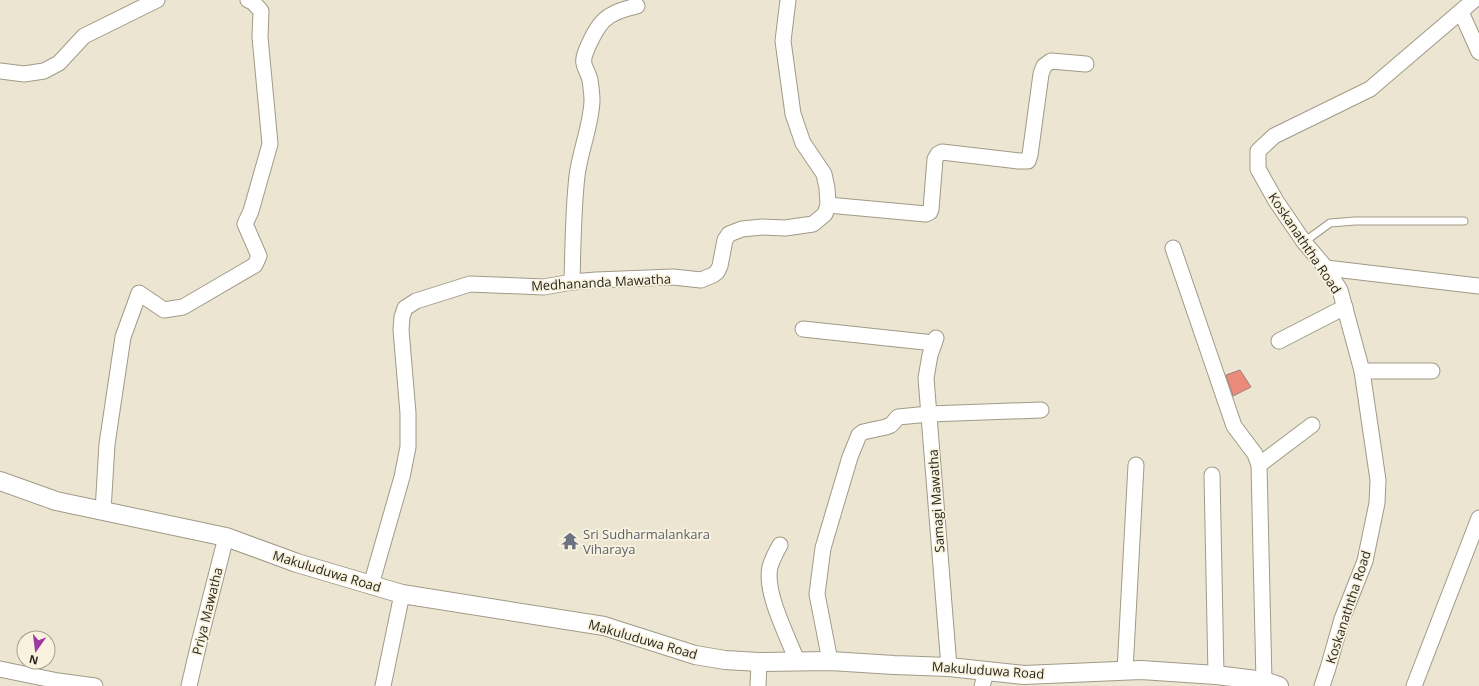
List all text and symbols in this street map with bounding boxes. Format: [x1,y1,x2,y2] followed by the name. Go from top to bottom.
[1265,189,1345,297] street label: Koskanaththa Road
[531,269,671,295] street label: Medhananda Mawatha
[923,449,949,553] street label: Samagi Mawatha
[583,525,710,558] place label: Sri Sudharmalankara Viharaya
[560,531,580,551] temple icon: Sri Sudharmalankara Viharaya
[271,546,383,596] street label: Makuluduwa Road
[1321,548,1375,666] street label: Koskanaththa Road
[187,565,227,657] street label: Priya Mawatha
[586,615,700,663] street label: Makuluduwa Road
[16,630,56,670] north arrow
[27,652,40,669] text: N
[931,657,1045,683] street label: Makuluduwa Road

